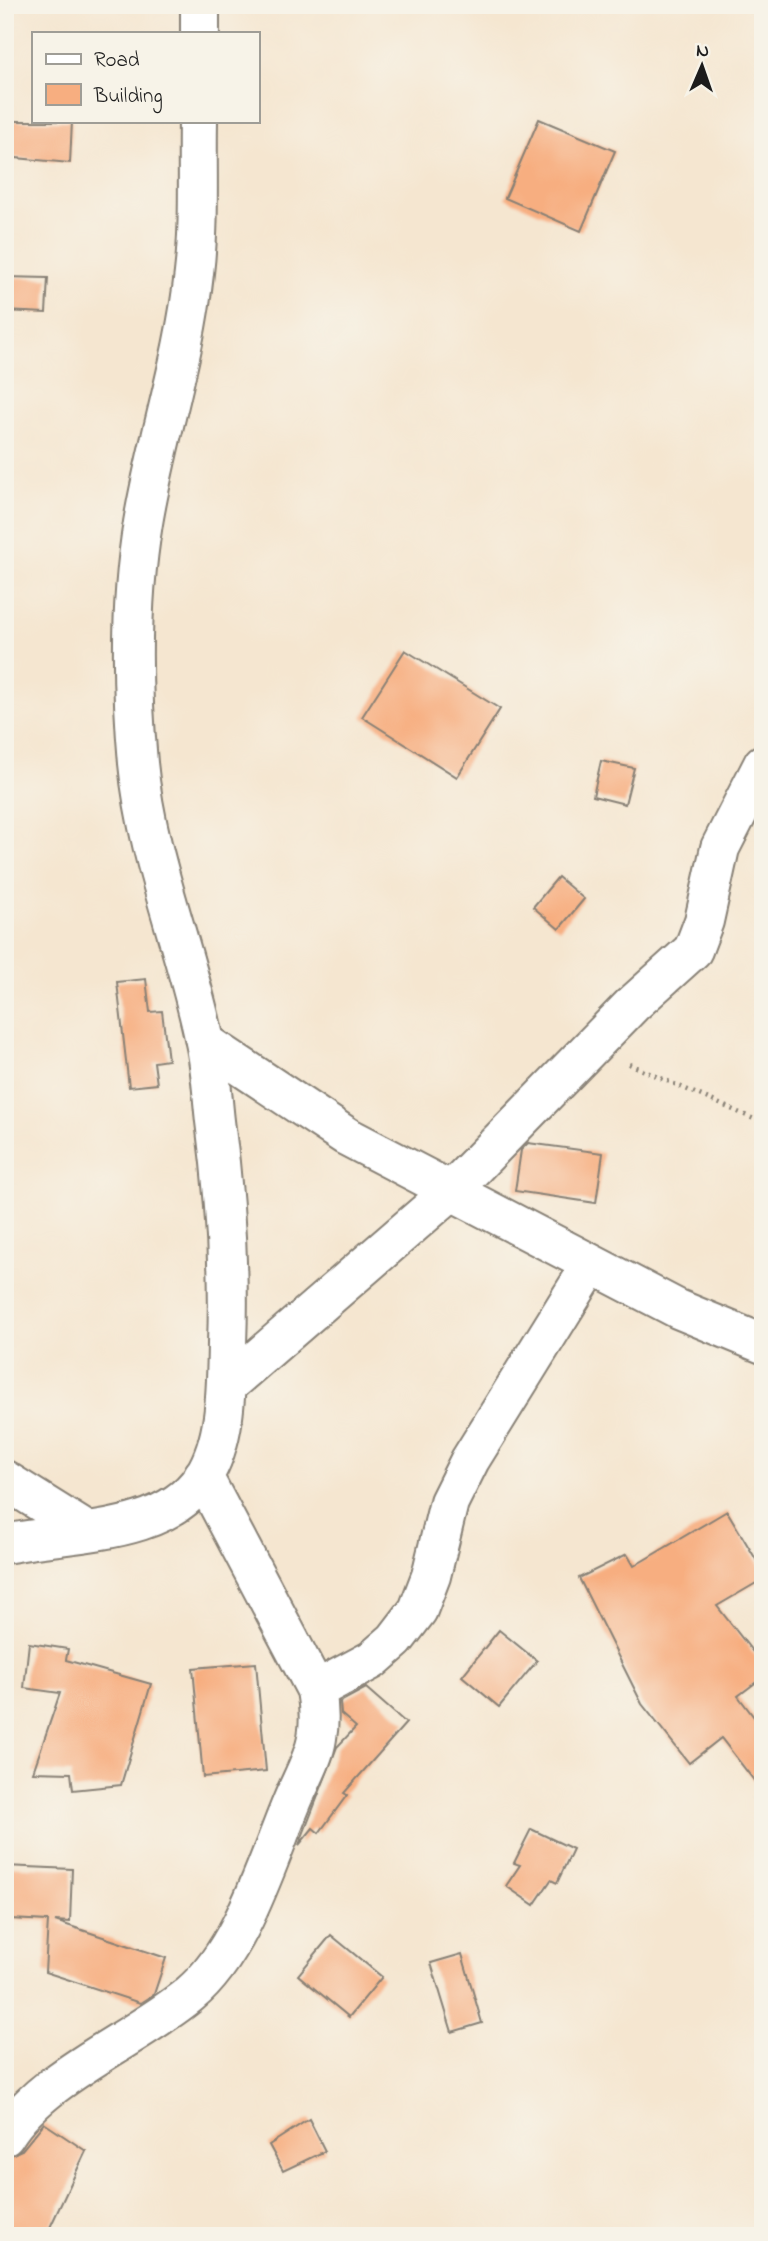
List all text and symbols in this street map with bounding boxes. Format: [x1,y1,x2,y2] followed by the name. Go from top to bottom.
[32,32,259,122] legend
[666,32,736,102] north arrow
[696,38,710,65] text: N
[94,46,140,76] text: Road
[93,82,163,114] text: Building

